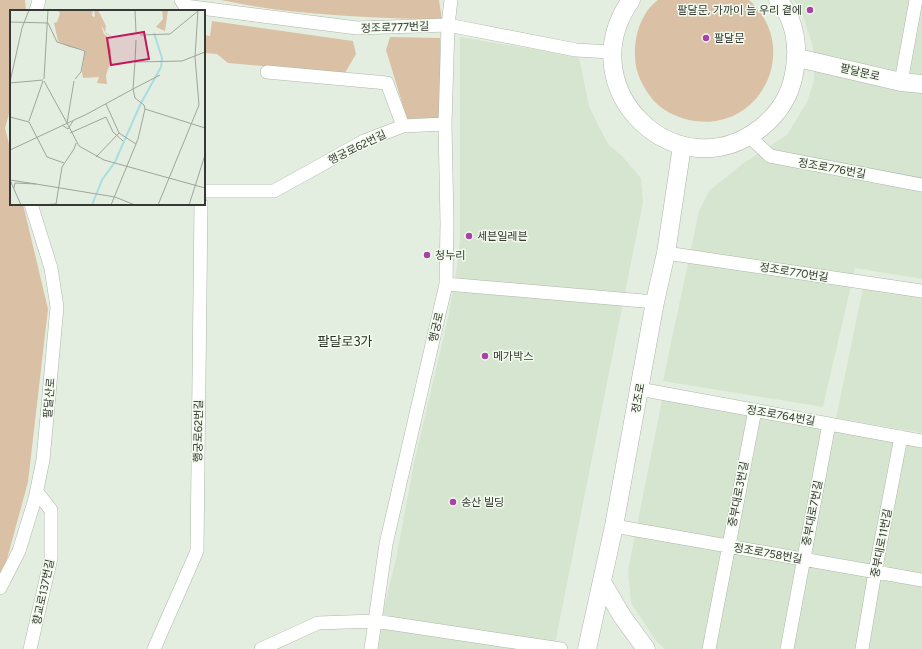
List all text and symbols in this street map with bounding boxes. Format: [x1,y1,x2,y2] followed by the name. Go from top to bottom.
[677,4,802,17] place label: 팔달문, 가까이 늘 우리 곁에
[805,5,815,15] marker: 팔달문, 가까이 늘 우리 곁에
[10,10,205,205] inset map
[361,20,429,35] street label: 정조로777번길
[714,32,744,45] place label: 팔달문
[701,33,711,43] marker: 팔달문
[839,62,881,83] street label: 팔달문로
[326,128,388,167] street label: 행궁로62번길
[797,156,867,181] street label: 정조로776번길
[477,230,528,243] place label: 세븐일레븐
[464,231,474,241] marker: 세븐일레븐
[435,249,465,262] place label: 청누리
[422,250,432,260] marker: 청누리
[759,261,829,284] street label: 정조로770번길
[427,311,446,343] street label: 행궁로
[318,334,372,349] district label: 팔달로3가
[493,350,533,363] place label: 메가박스
[480,351,490,361] marker: 메가박스
[41,377,58,419] street label: 팔달산로
[629,382,648,414] street label: 정조로
[191,399,206,463] street label: 행궁로62번길
[746,403,816,428] street label: 정조로764번길
[726,460,751,528] street label: 중부대로3번길
[800,479,825,547] street label: 중부대로7번길
[461,496,504,509] place label: 송산 빌딩
[448,497,458,507] marker: 송산 빌딩
[868,508,895,579] street label: 중부대로11번길
[733,541,803,566] street label: 정조로758번길
[30,558,57,626] street label: 향교로137번길

